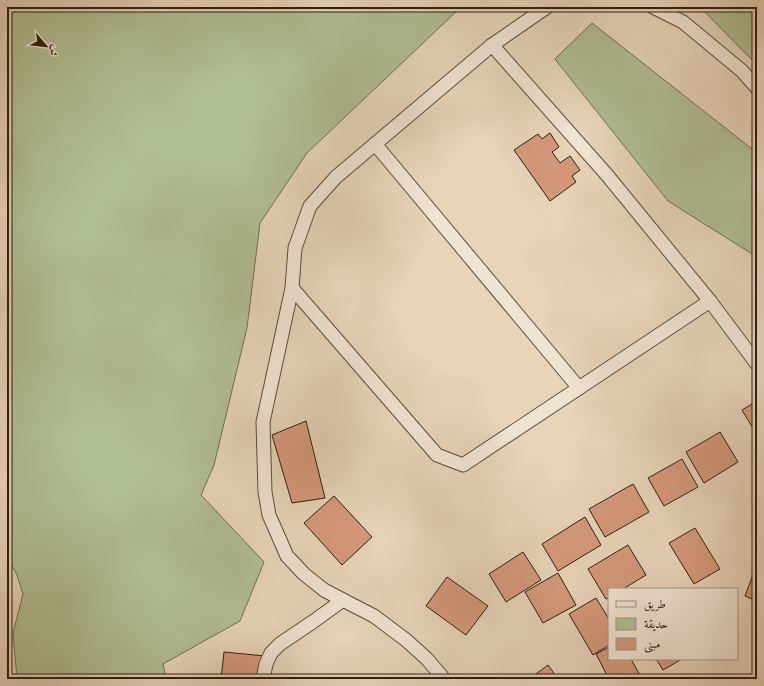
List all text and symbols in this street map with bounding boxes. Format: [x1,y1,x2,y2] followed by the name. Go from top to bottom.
[26,26,66,66] north arrow
[45,42,63,58] text: ش
[608,588,738,660] legend
[644,597,666,612] text: طريق
[644,617,668,632] text: حديقة
[644,637,660,653] text: مبنى

